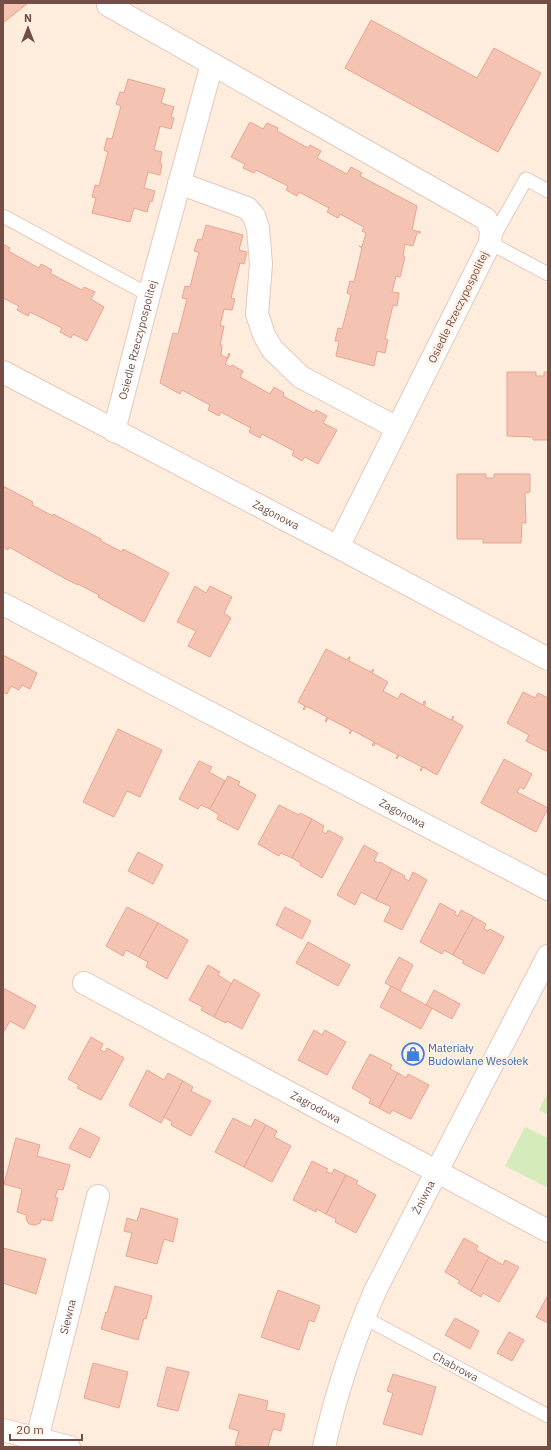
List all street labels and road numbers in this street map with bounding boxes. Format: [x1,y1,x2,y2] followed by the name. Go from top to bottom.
[425,249,491,365] street label: Osiedle Rzeczypospolitej
[115,279,160,401] street label: Osiedle Rzeczypospolitej
[250,497,302,533] street label: Zagonowa
[377,795,428,831] street label: Zagonowa
[288,1088,344,1126] street label: Zagrodowa
[409,1178,438,1216] street label: Żniwna
[57,1298,79,1336] street label: Siewna
[430,1349,481,1384] street label: Chabrowa

